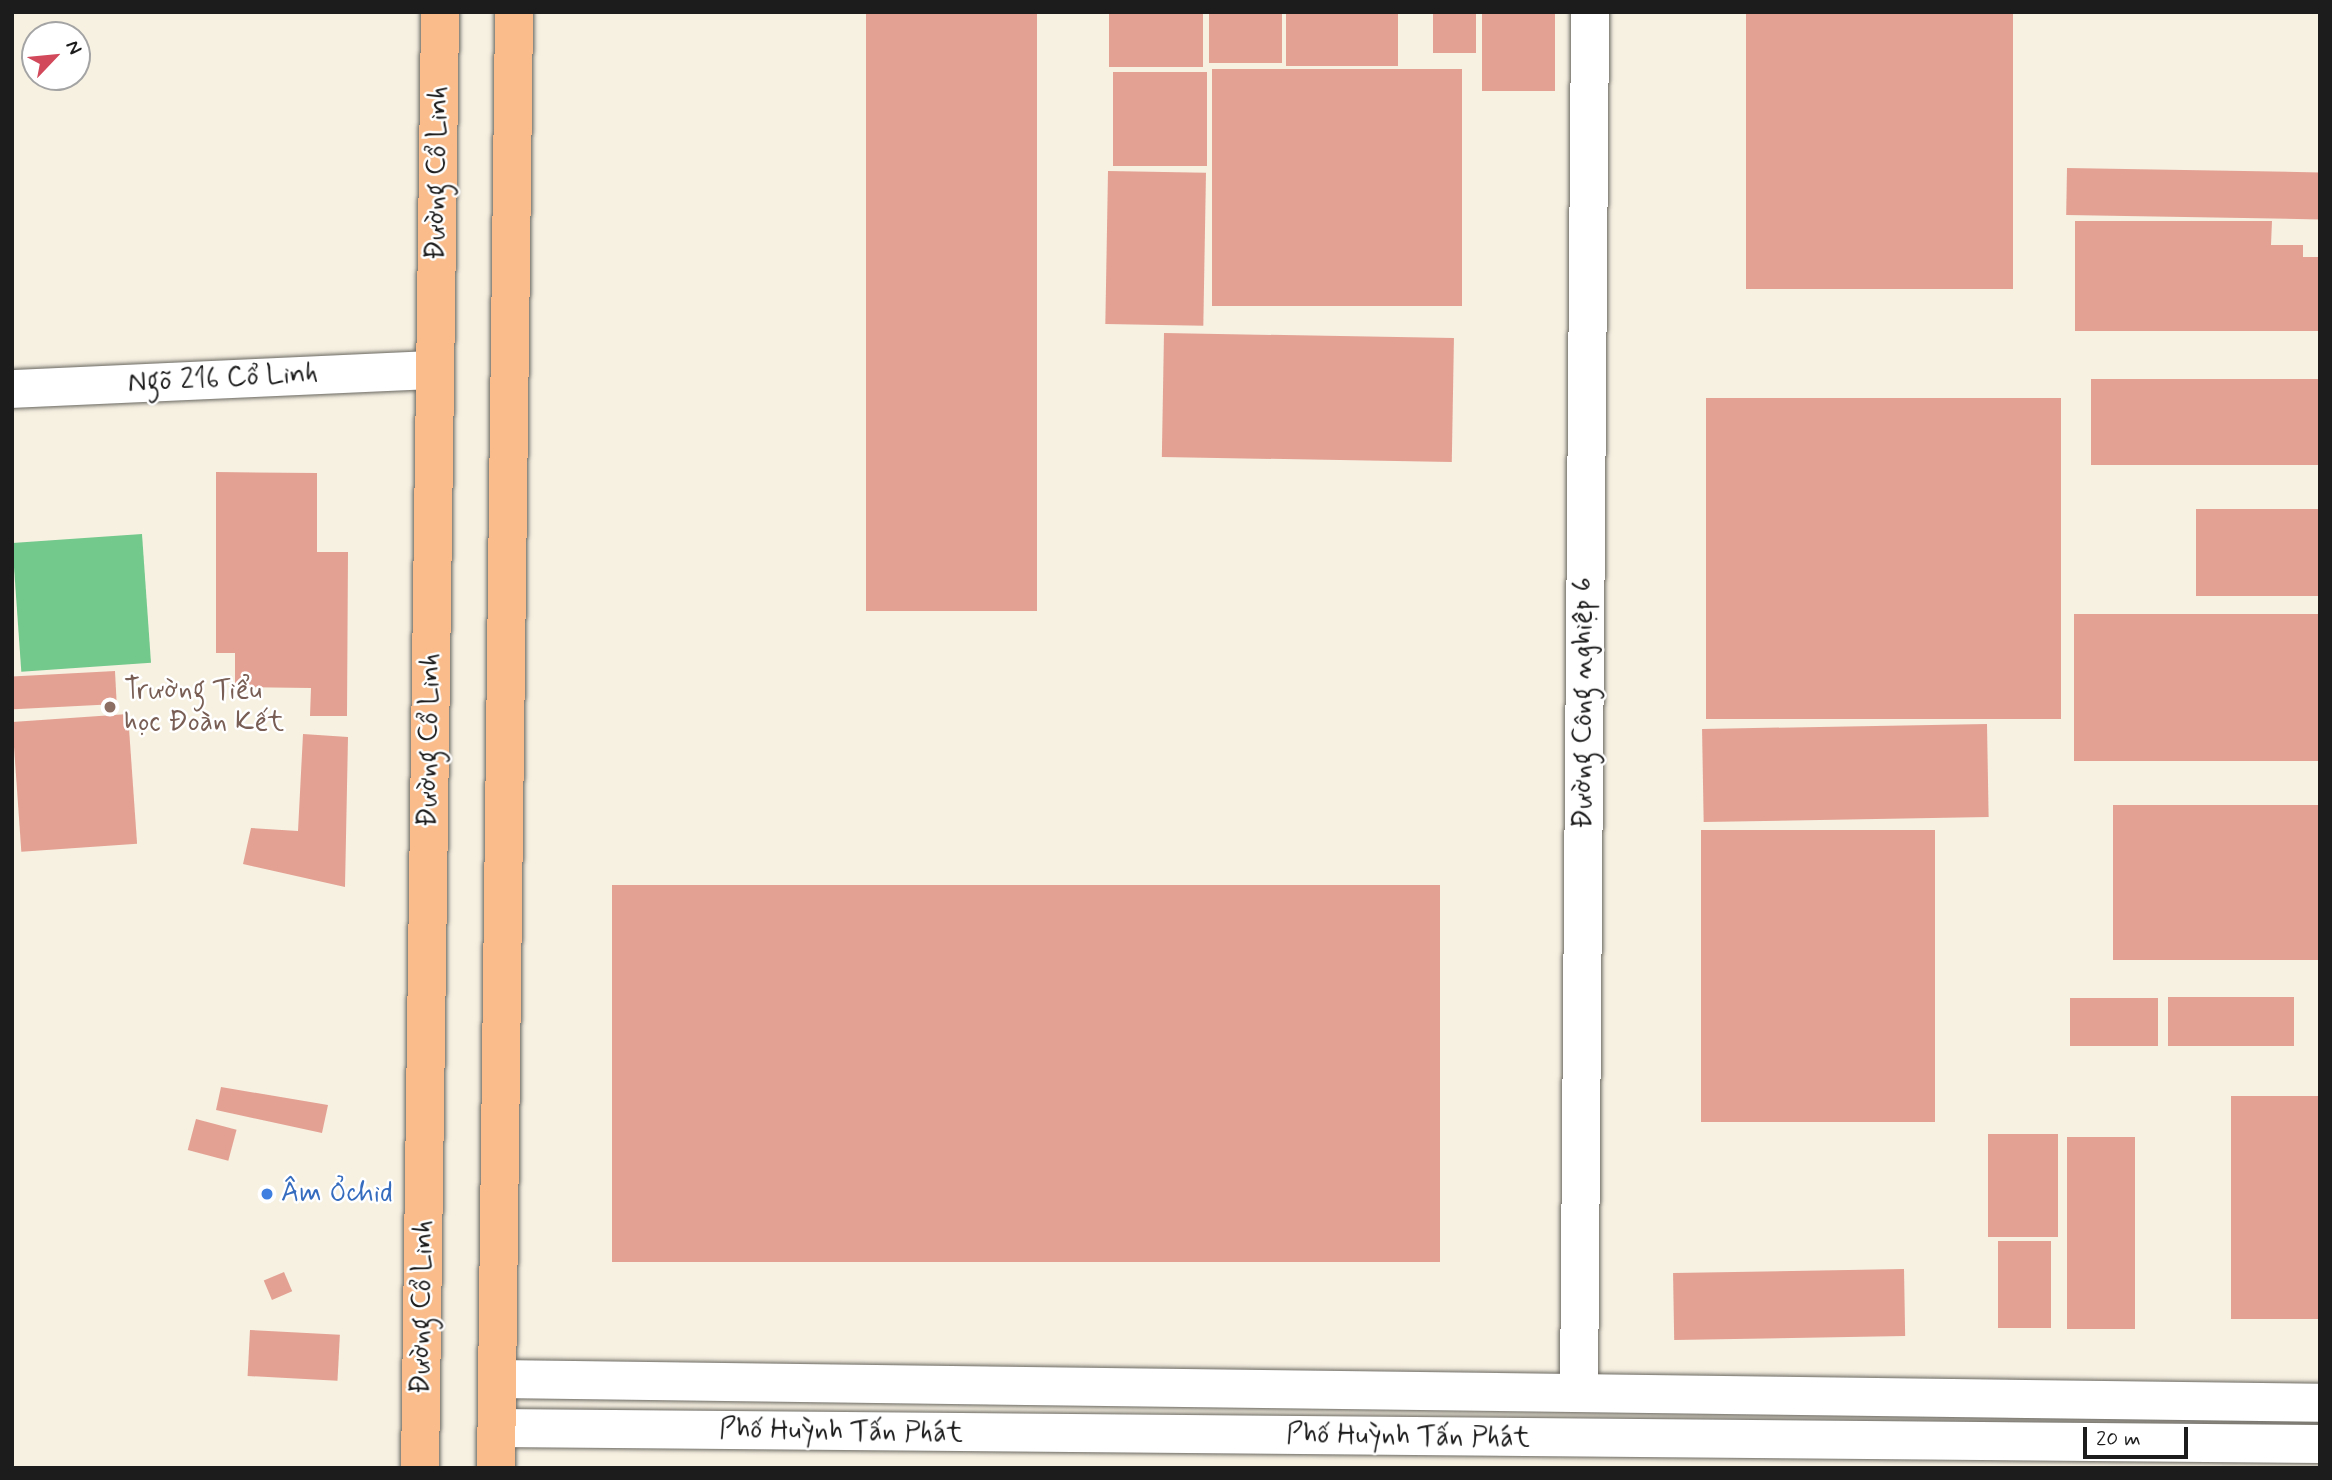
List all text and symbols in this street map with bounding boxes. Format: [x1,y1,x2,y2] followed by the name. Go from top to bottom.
[21,21,91,91] north arrow
[60,36,88,59] text: N
[420,85,456,261] street label: Đường Cổ Linh
[127,357,319,401] street label: Ngõ 216 Cổ Linh
[1567,581,1601,825] street label: Đường Công nghiệp 6
[412,652,448,828] street label: Đường Cổ Linh
[124,674,284,740] place label: Trường Tiểu học Đoàn Kết
[102,699,118,715] marker: Trường Tiểu học Đoàn Kết
[281,1177,393,1211] place label: Âm Ỏchid
[259,1186,275,1202] marker: Âm Ỏchid
[405,1219,441,1395] street label: Đường Cổ Linh
[719,1413,963,1451] street label: Phố Huỳnh Tấn Phát
[2087,1414,2192,1458] scale bar
[1286,1418,1530,1456] street label: Phố Huỳnh Tấn Phát
[2096,1425,2141,1453] text: 20 m

